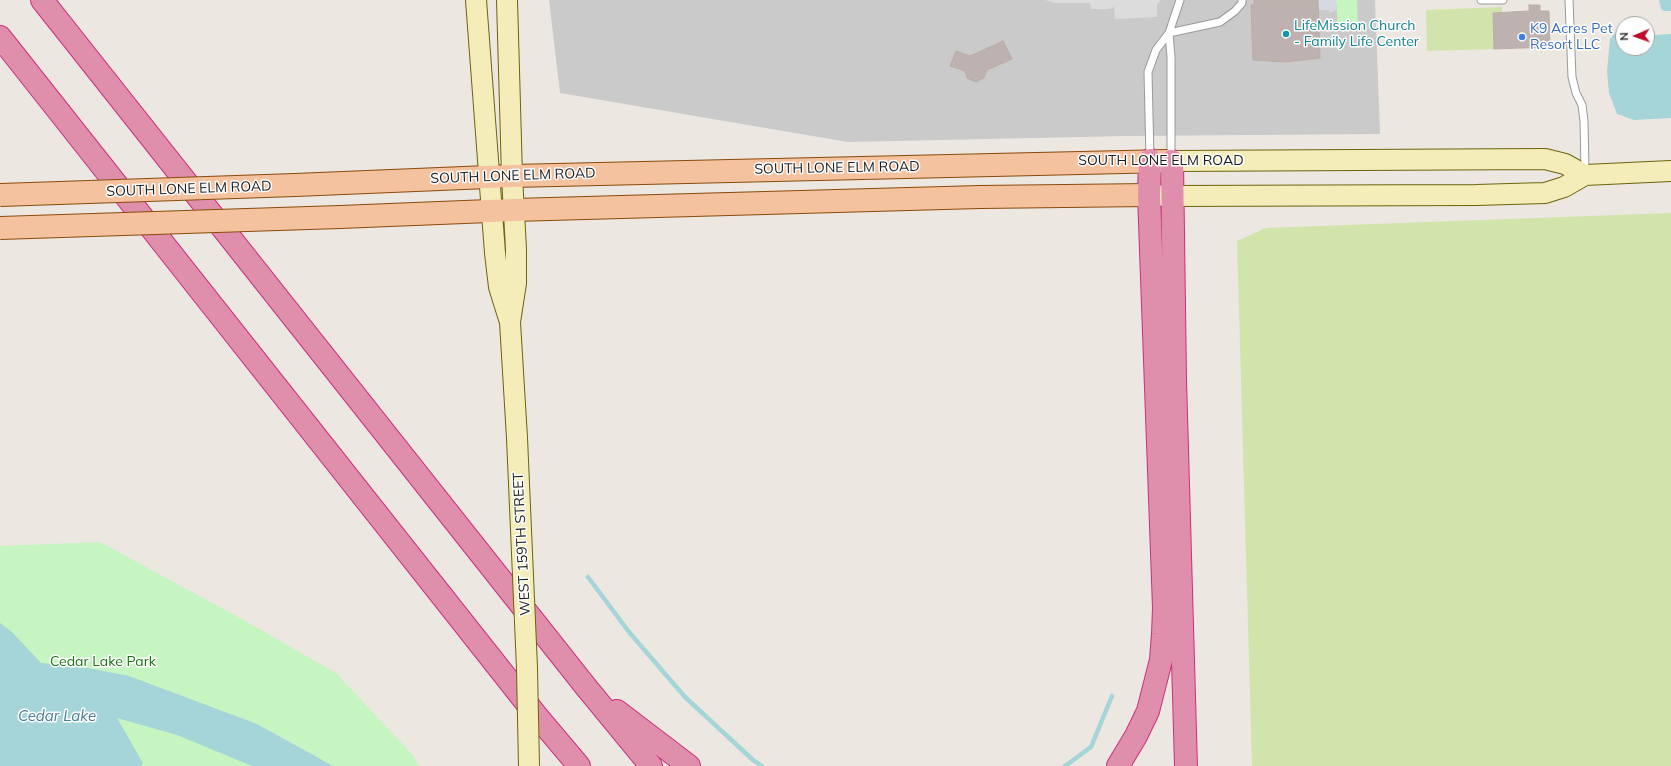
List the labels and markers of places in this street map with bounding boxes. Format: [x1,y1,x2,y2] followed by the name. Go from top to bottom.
[1294,18,1419,50] place label: LifeMission Church - Family Life Center
[1530,21,1613,54] place label: K9 Acres Pet Resort LLC
[1281,29,1291,39] marker: LifeMission Church - Family Life Center
[1517,32,1527,42] marker: K9 Acres Pet Resort LLC

